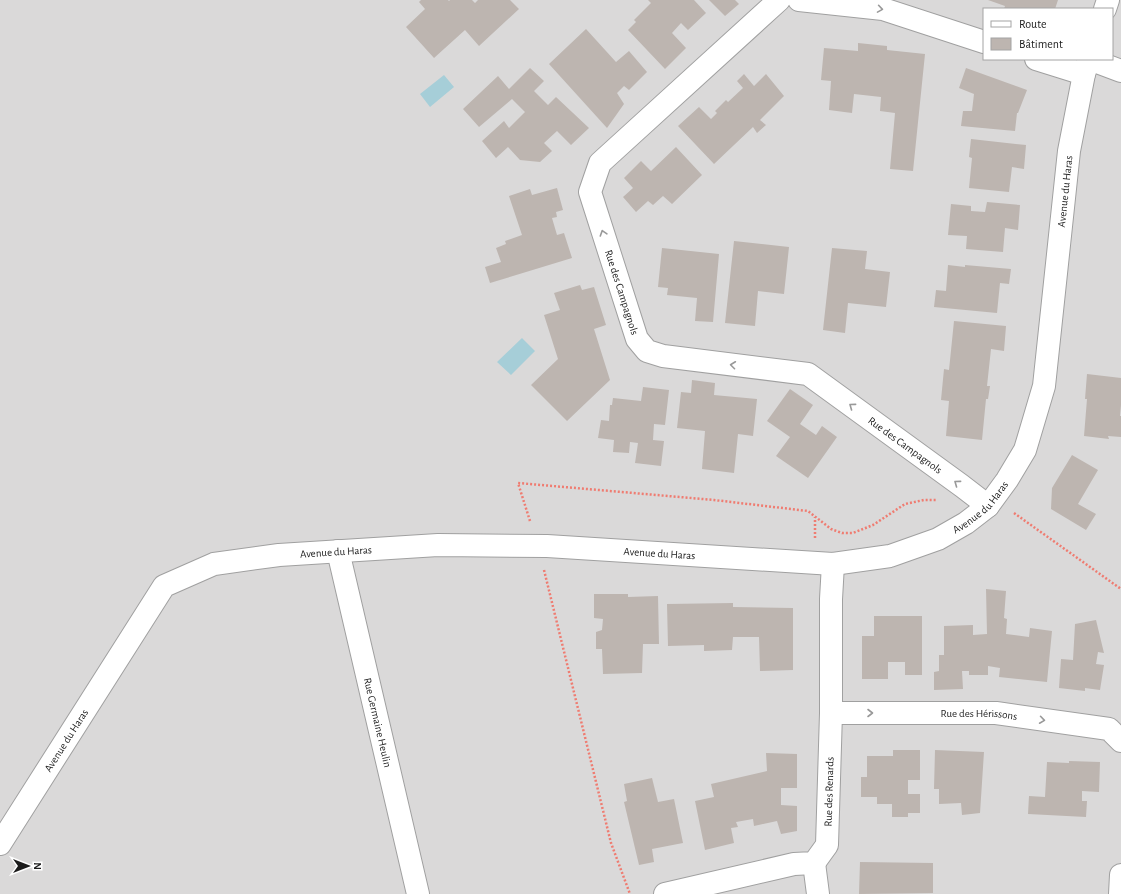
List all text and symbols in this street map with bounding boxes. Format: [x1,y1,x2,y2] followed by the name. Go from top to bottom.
[877,5,883,13] one-way arrow
[983,8,1113,60] legend
[1019,18,1046,30] text: Route
[1019,38,1063,50] text: Bâtiment
[1056,155,1074,228] street label: Avenue du Haras
[599,230,608,237] one-way arrow
[603,249,640,336] street label: Rue des Campagnols
[730,361,736,370] one-way arrow
[849,403,856,411] one-way arrow
[866,415,944,476] street label: Rue des Campagnols
[951,479,1010,535] street label: Avenue du Haras
[954,480,961,487] one-way arrow
[300,544,372,560] street label: Avenue du Haras
[623,546,696,561] street label: Avenue du Haras
[362,677,393,768] street label: Rue Germaine Heulin
[42,707,90,774] street label: Avenue du Haras
[941,708,1018,722] street label: Rue des Hérissons
[867,709,873,717] one-way arrow
[1039,715,1045,724] one-way arrow
[823,757,836,827] street label: Rue des Renards
[8,846,48,886] north arrow
[32,862,43,870] text: N

